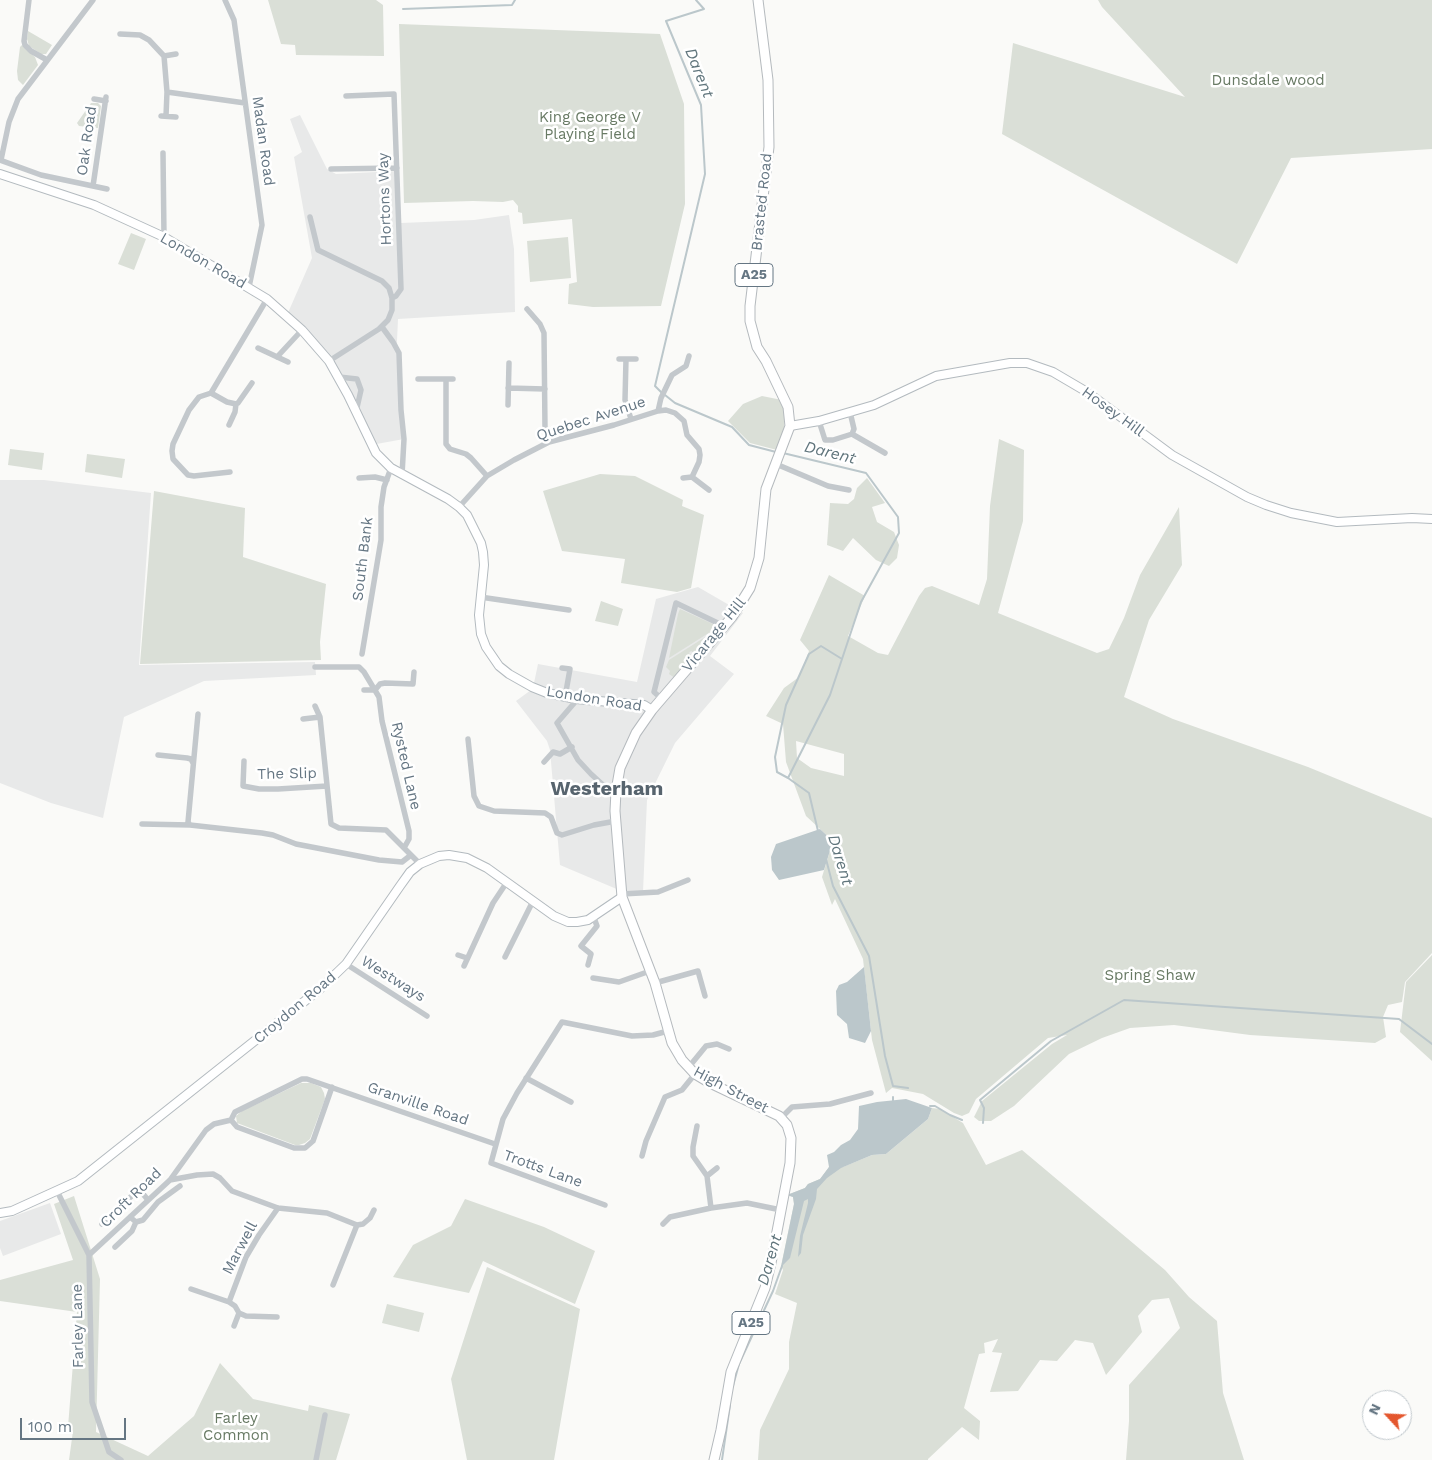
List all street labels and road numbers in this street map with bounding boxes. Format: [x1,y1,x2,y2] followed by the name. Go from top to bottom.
[248,95,278,187] street label: Madan Road
[73,105,101,177] street label: Oak Road
[374,152,396,246] street label: Hortons Way
[748,152,776,252] street label: Brasted Road
[157,229,249,293] street label: London Road
[735,264,773,286] road number: A25
[1078,383,1148,441] street label: Hosey Hill
[534,393,648,445] street label: Quebec Avenue
[349,516,377,602] street label: South Bank
[678,594,750,676] street label: Vicarage Hill
[545,683,643,715] street label: London Road
[387,720,425,812] street label: Rysted Lane
[257,764,317,784] street label: The Slip
[357,952,429,1006] street label: Westways
[250,968,340,1048] street label: Croydon Road
[690,1063,772,1117] street label: High Street
[365,1078,471,1130] street label: Granville Road
[501,1146,585,1192] street label: Trotts Lane
[97,1164,165,1232] street label: Croft Road
[219,1218,261,1278] street label: Marwell
[68,1284,88,1368] street label: Farley Lane
[732,1312,770,1335] road number: A25

